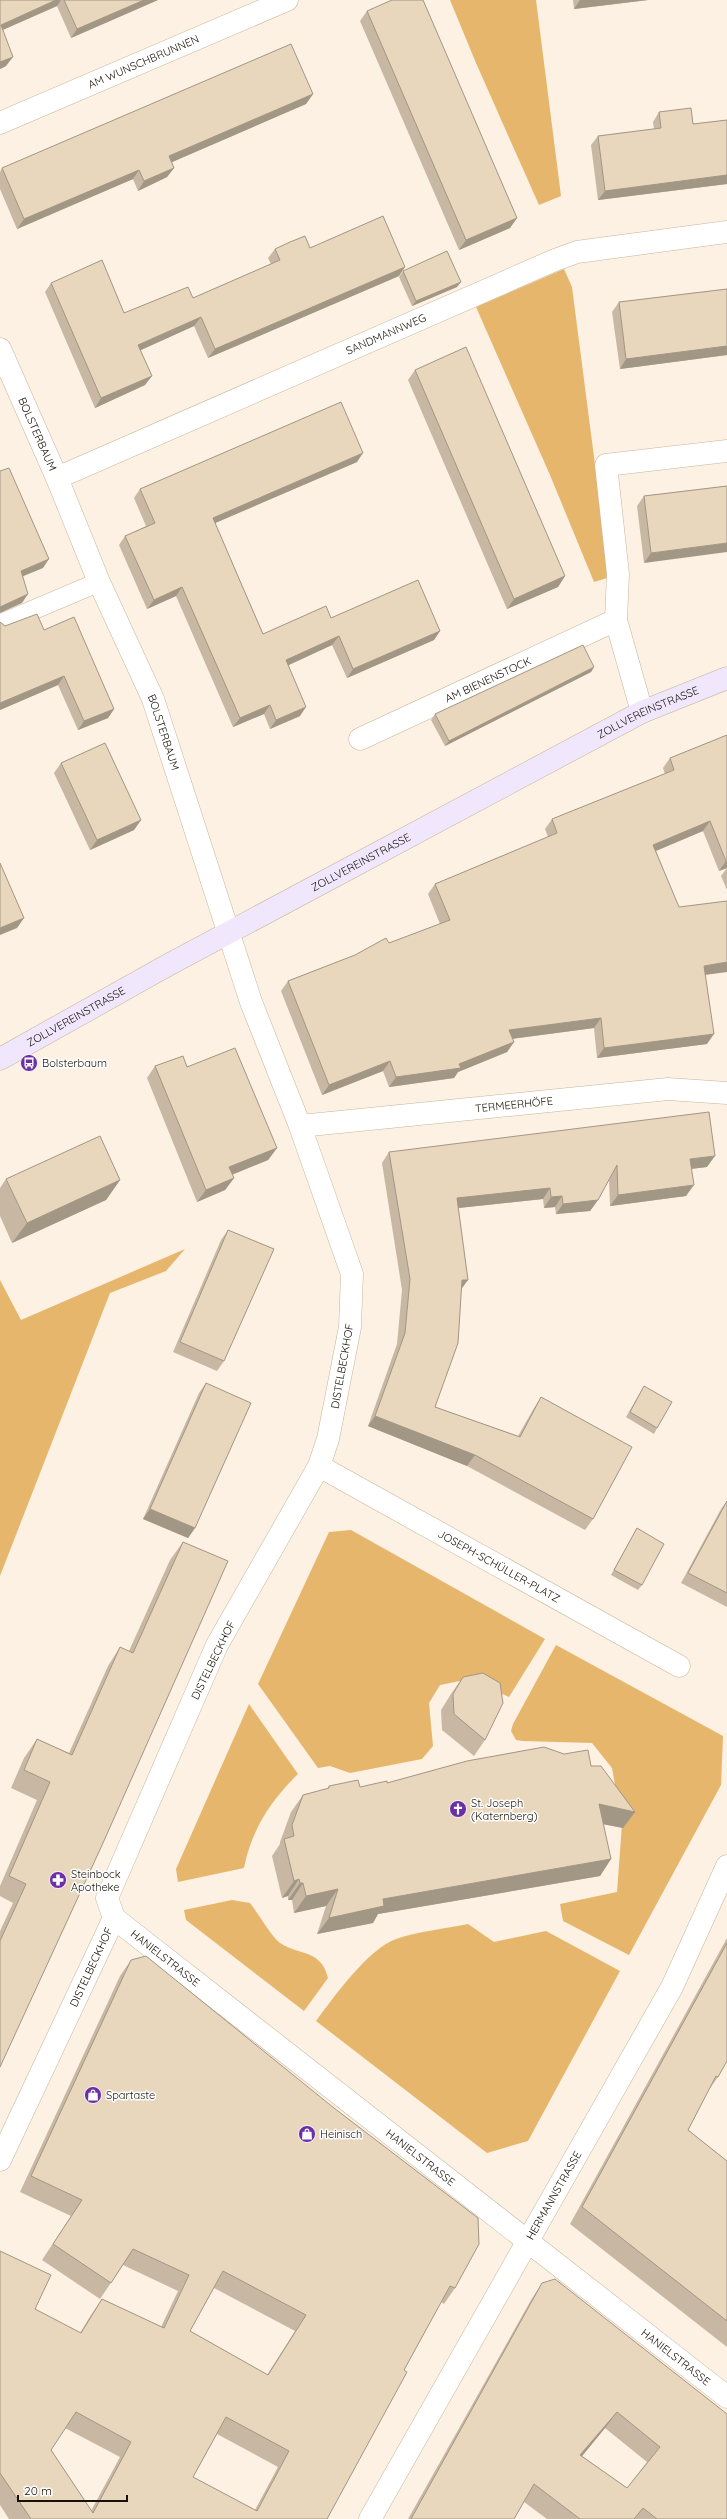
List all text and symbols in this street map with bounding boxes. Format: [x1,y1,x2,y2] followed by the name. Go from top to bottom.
[86,32,201,92] street label: AM WUNSCHBRUNNEN
[344,310,428,358] street label: SANDMANNWEG
[15,395,60,473] street label: BOLSTERBAUM
[443,654,533,706] street label: AM BIENENSTOCK
[595,683,701,742] street label: ZOLLVEREINSTRASSE
[145,692,183,772] street label: BOLSTERBAUM
[309,830,413,894] street label: ZOLLVEREINSTRASSE
[24,983,128,1050] street label: ZOLLVEREINSTRASSE
[19,1053,39,1073] bus stop icon: Bolsterbaum
[42,1056,107,1070] place label: Bolsterbaum
[474,1094,553,1115] street label: TERMEERHÖFE
[328,1322,356,1410] street label: DISTELBECKHOF
[436,1527,563,1606] street label: JOSEPH-SCHÜLLER-PLATZ
[188,1618,238,1702] street label: DISTELBECKHOF
[471,1796,538,1823] place label: St. Joseph (Katernberg)
[448,1799,468,1819] church icon: St. Joseph (Katernberg)
[71,1867,121,1894] place label: Steinbock Apotheke
[48,1870,68,1890] pharmacy icon: Steinbock Apotheke
[66,1925,116,2009] street label: DISTELBECKHOF
[128,1927,203,1989] street label: HANIELSTRASSE
[83,2085,103,2105] shop icon: Spartaste
[106,2088,155,2102] place label: Spartaste
[297,2124,317,2144] shop icon: Heinisch
[383,2126,458,2189] street label: HANIELSTRASSE
[320,2127,362,2141] place label: Heinisch
[523,2149,584,2242] street label: HERMANNSTRASSE
[638,2326,713,2388] street label: HANIELSTRASSE
[18,2477,127,2503] scale bar
[24,2483,52,2498] text: 20 m

